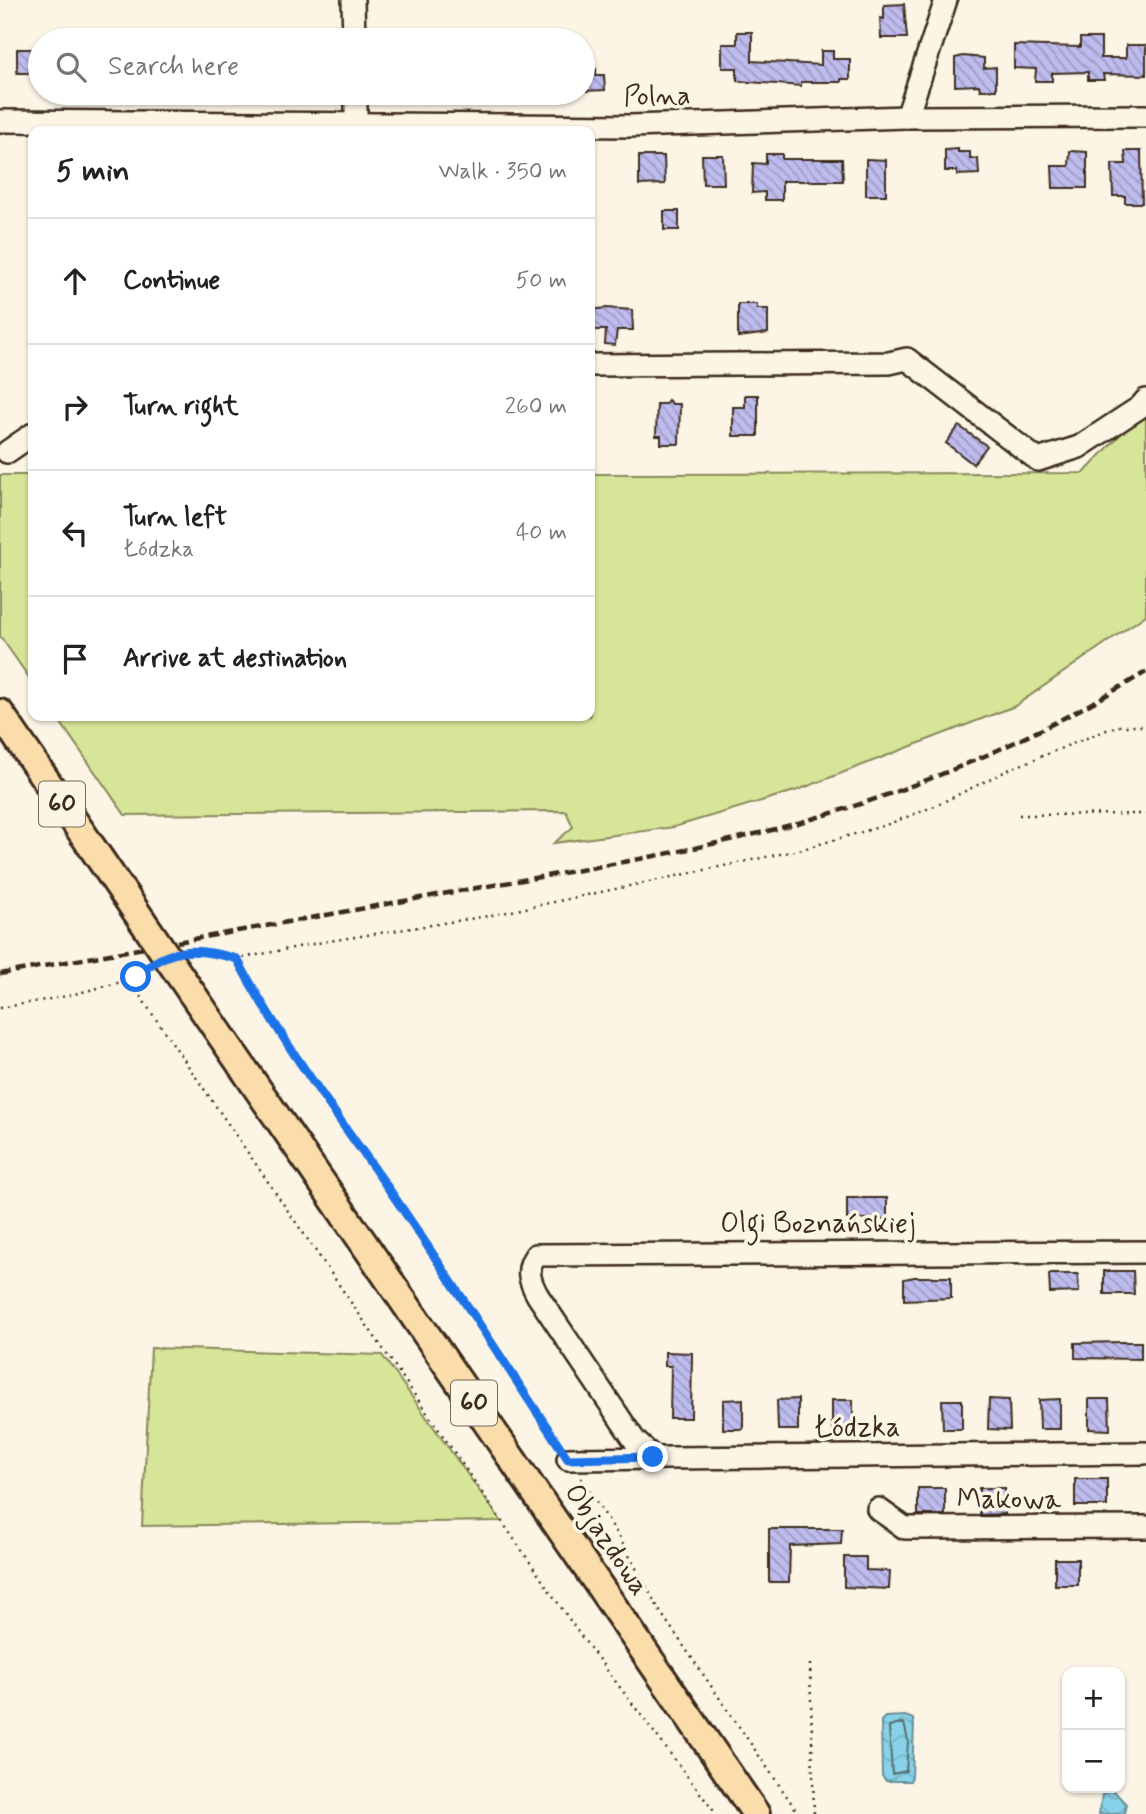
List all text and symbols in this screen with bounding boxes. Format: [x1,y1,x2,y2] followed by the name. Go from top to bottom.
[28,28,595,105] search box
[52,48,90,86] icon: search
[108,50,239,84] text: Search here
[623,78,691,116] street label: Polna
[56,152,130,191] text: 5 min
[439,157,567,187] text: Walk · 350 m
[56,262,94,300] icon: ahead
[123,264,220,298] text: Continue
[516,266,567,296] text: 50 m
[56,388,94,426] icon: right
[123,390,239,424] text: Turn right
[505,392,567,422] text: 260 m
[123,501,227,535] text: Turn left
[56,514,94,552] icon: left
[516,518,567,548] text: 40 m
[123,535,194,565] text: Łódzka
[56,640,94,678] icon: arrive
[123,642,347,676] text: Arrive at destination
[39,782,85,826] road number: 60
[120,961,151,992] route start
[720,1206,916,1246] street label: Olgi Boznańskiej
[451,1380,497,1426] road number: 60
[814,1410,900,1447] street label: Łódzka
[637,1441,668,1472] route end
[555,1477,657,1603] street label: Objazdowa
[957,1482,1061,1519] street label: Makowa
[1062,1667,1125,1793] map controls
[1062,1667,1125,1730] button: +
[1062,1730,1125,1793] button: −

